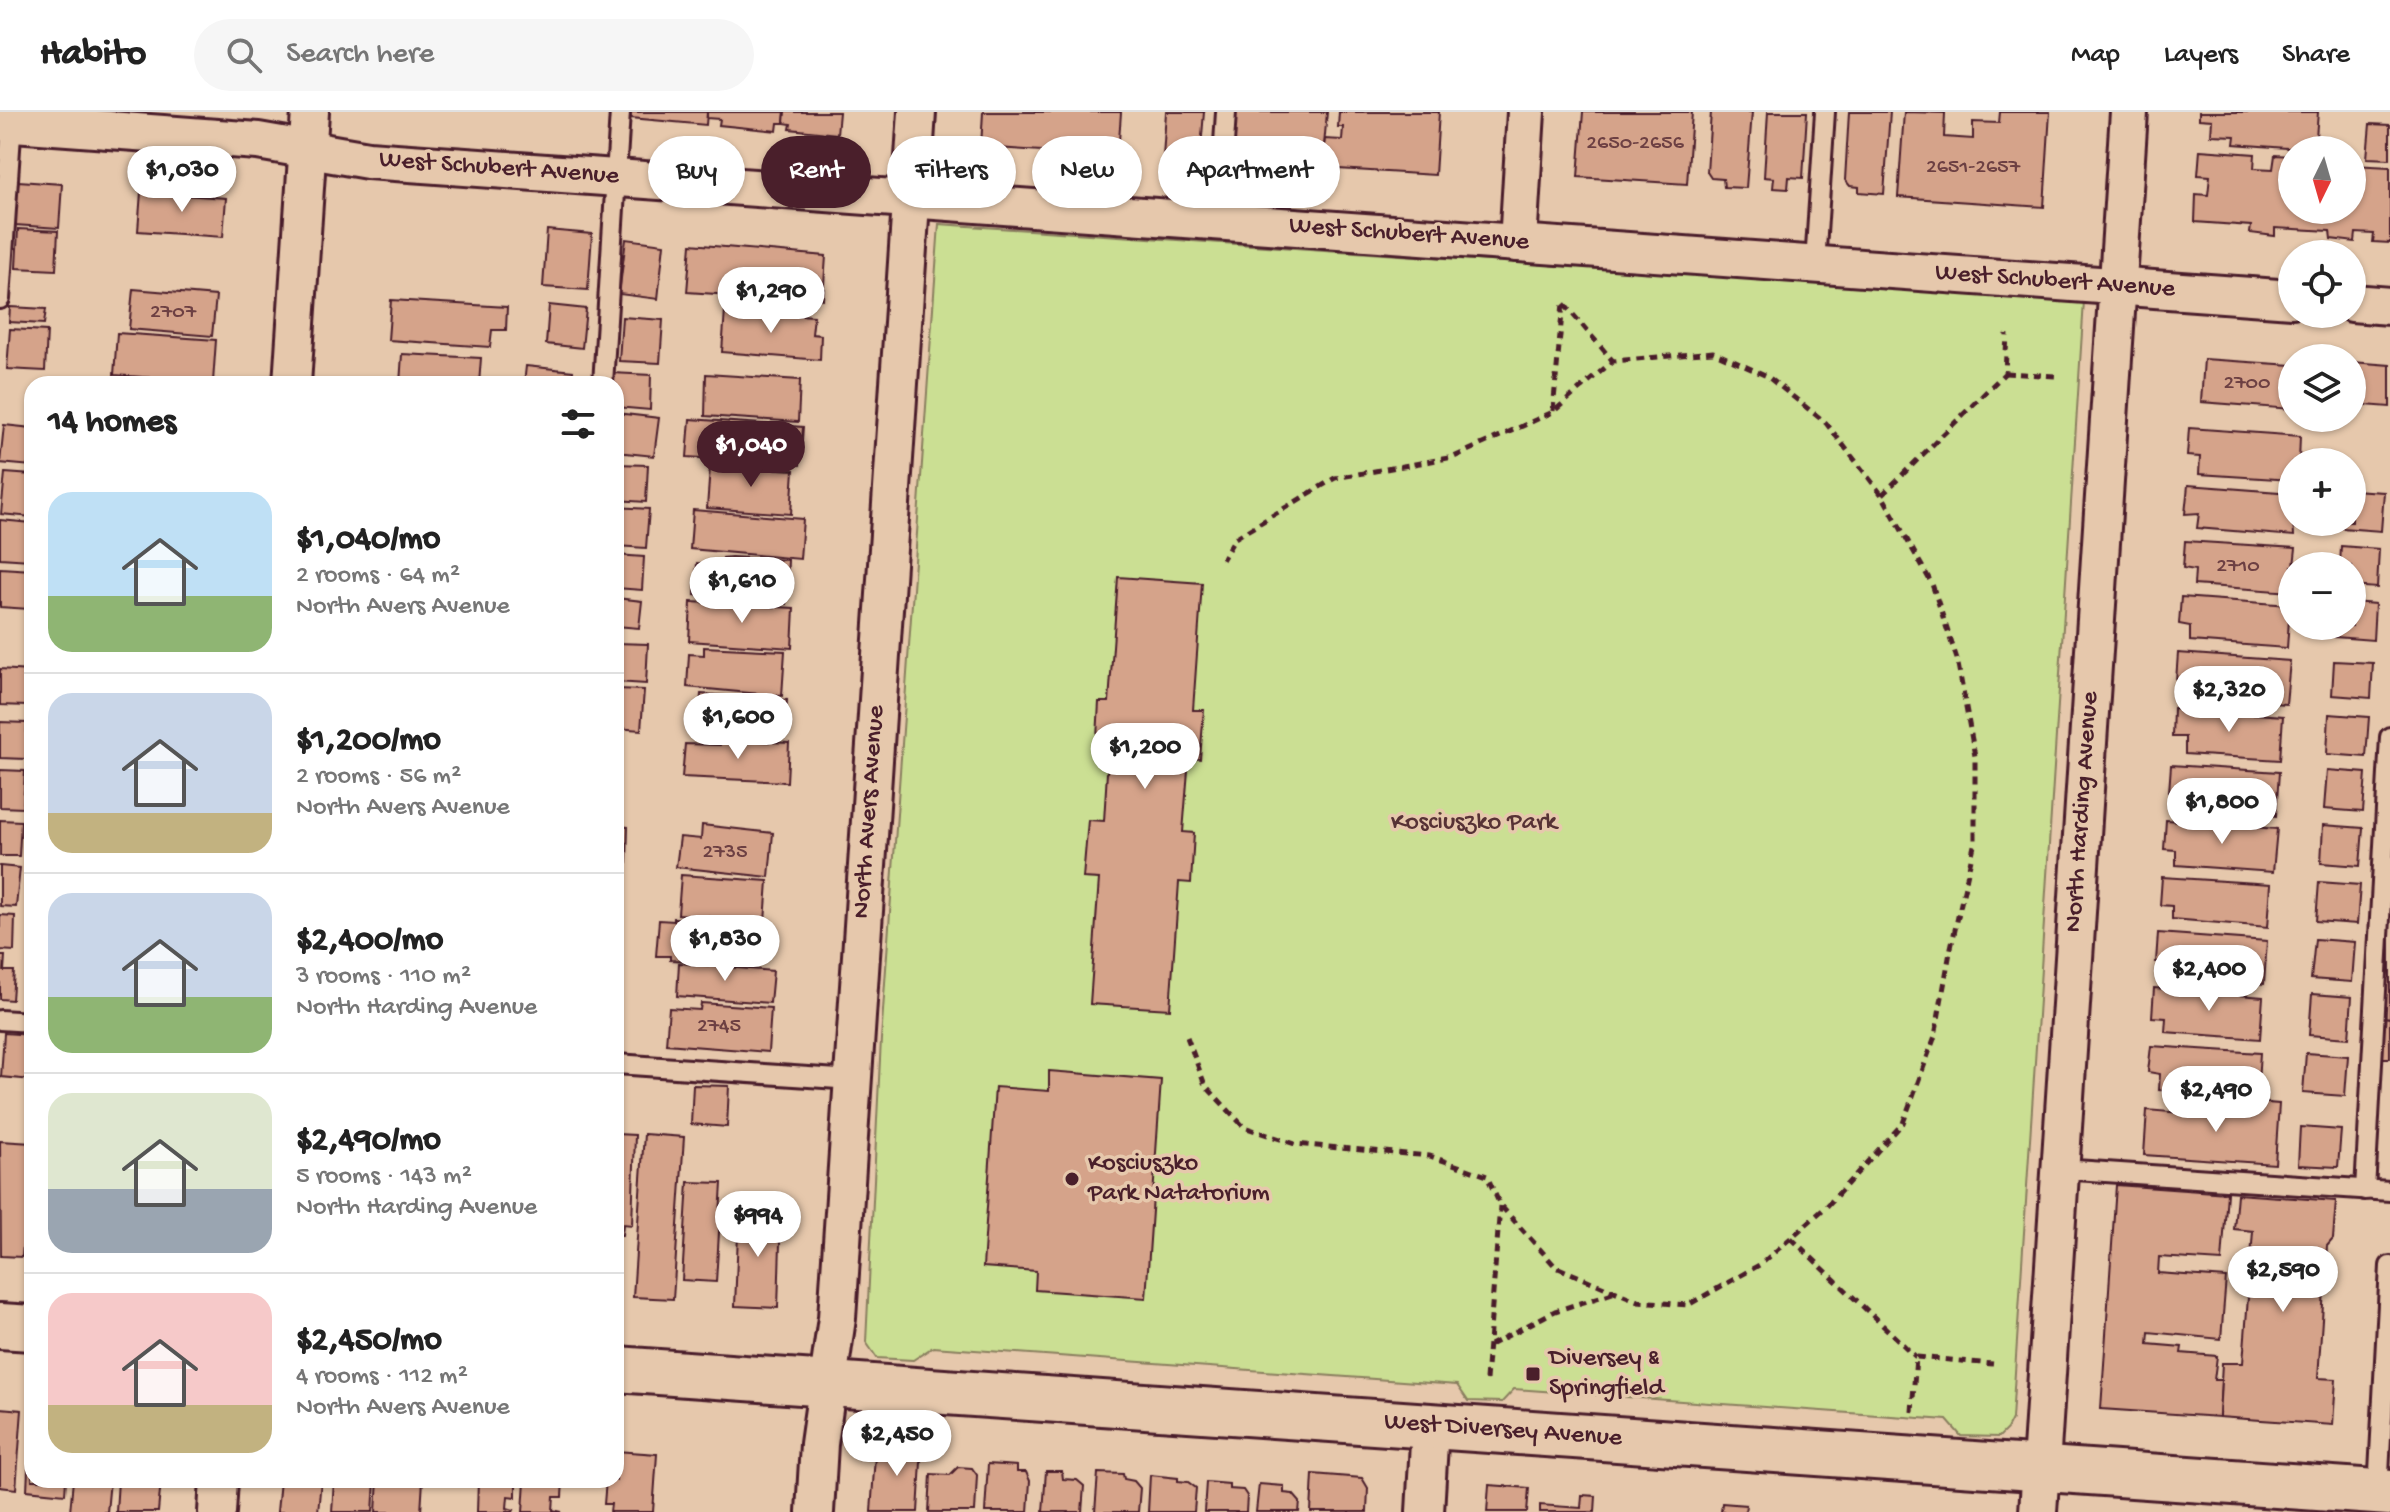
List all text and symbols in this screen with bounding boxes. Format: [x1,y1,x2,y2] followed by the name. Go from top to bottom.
[194,19,754,91] search box
[40,33,146,77] text: Habito
[222,33,266,77] icon: search
[286,38,434,73] text: Search here
[2071,39,2120,72] text: Map
[2164,39,2238,72] text: Layers
[2282,39,2350,72] text: Share
[1586,131,1685,157] house number: 2650-2656
[648,136,745,208] chip: Buy
[761,136,871,208] chip: Rent
[887,136,1016,208] chip: Filters
[1032,136,1142,208] chip: New
[1158,136,1340,208] chip: Apartment
[2278,136,2366,224] north arrow
[2278,136,2366,640] map controls
[378,145,620,193] street label: West Schubert Avenue
[117,146,247,214] pin: $1,030
[1926,155,2021,181] house number: 2651-2657
[145,156,219,187] text: $1,030
[1288,211,1530,259] street label: West Schubert Avenue
[2278,240,2366,328] button: locate
[1934,258,2176,306] street label: West Schubert Avenue
[706,267,836,335] pin: $1,290
[736,277,806,308] text: $1,290
[150,300,197,326] house number: 2707
[2278,344,2366,432] button: layers
[2223,371,2271,397] house number: 2700
[556,402,600,446] icon: filters
[48,404,176,444] text: 14 homes
[686,421,816,489] pin: $1,040
[715,431,787,462] text: $1,040
[2278,448,2366,536] button: +
[296,521,440,561] text: $1,040/mo
[112,524,208,620] icon: home
[2278,552,2366,640] button: −
[2216,554,2260,580] house number: 2710
[677,557,807,625] pin: $1,610
[296,561,460,592] text: 2 rooms · 64 m²
[708,567,776,598] text: $1,610
[296,592,510,623] text: North Avers Avenue
[2164,666,2294,734] pin: $2,320
[2192,676,2266,707] text: $2,320
[2059,690,2107,933] street label: North Harding Avenue
[673,693,803,761] pin: $1,600
[701,703,775,734] text: $1,600
[847,704,893,920] street label: North Avers Avenue
[296,722,441,762] text: $1,200/mo
[1080,723,1210,791] pin: $1,200
[112,725,208,821] icon: home
[1109,733,1181,764] text: $1,200
[296,762,461,793] text: 2 rooms · 56 m²
[2157,778,2287,846] pin: $1,800
[2185,788,2259,819] text: $1,800
[296,793,510,824] text: North Avers Avenue
[1391,808,1559,839] park label: Kosciuszko Park
[702,840,748,866] house number: 2735
[660,915,790,983] pin: $1,830
[296,922,443,962] text: $2,400/mo
[112,925,208,1021] icon: home
[689,925,761,956] text: $1,830
[2144,945,2274,1013] pin: $2,400
[2172,955,2246,986] text: $2,400
[296,962,471,993] text: 3 rooms · 110 m²
[296,993,537,1024] text: North Harding Avenue
[697,1014,741,1040] house number: 2745
[2151,1066,2281,1134] pin: $2,490
[2180,1076,2252,1107] text: $2,490
[296,1122,441,1162] text: $2,490/mo
[112,1125,208,1221] icon: home
[1087,1149,1270,1210] place label: Kosciuszko Park Natatorium
[296,1162,472,1193] text: 5 rooms · 143 m²
[1063,1170,1081,1188] marker: Kosciuszko Park Natatorium
[711,1191,805,1259] pin: $994
[296,1193,537,1224] text: North Harding Avenue
[733,1201,783,1232] text: $994
[2218,1246,2348,1314] pin: $2,590
[2246,1256,2320,1287] text: $2,590
[296,1322,442,1362] text: $2,450/mo
[112,1325,208,1421] icon: home
[1547,1344,1666,1405] place label: Diversey & Springfield
[296,1362,468,1393] text: 4 rooms · 112 m²
[1524,1365,1542,1383] marker: Diversey & Springfield
[296,1393,510,1424] text: North Avers Avenue
[1383,1407,1624,1455] street label: West Diversey Avenue
[832,1410,962,1478] pin: $2,450
[860,1420,934,1451] text: $2,450

